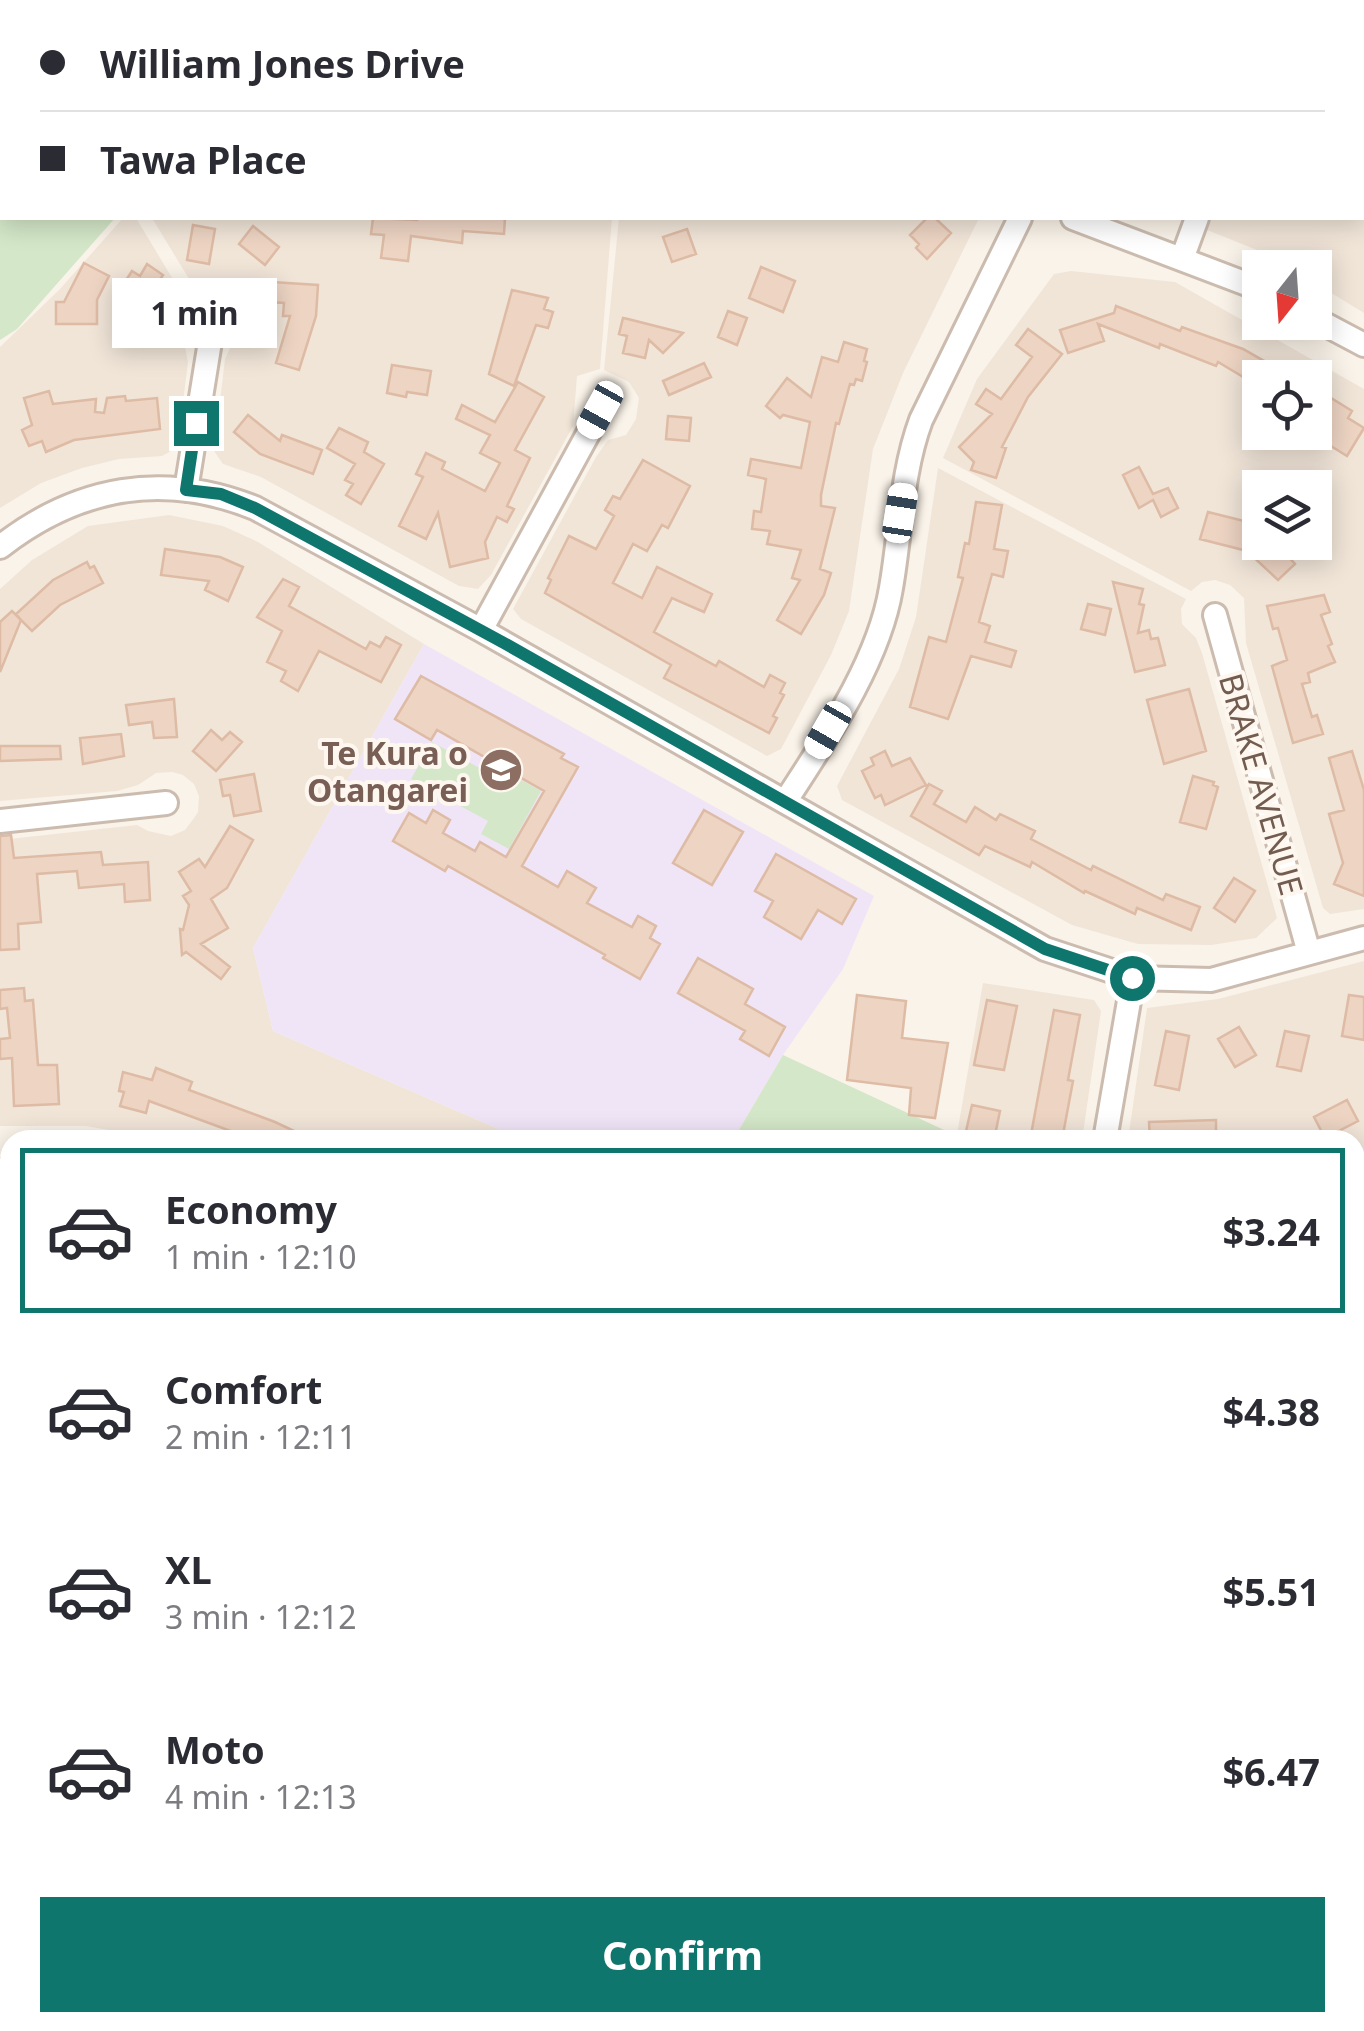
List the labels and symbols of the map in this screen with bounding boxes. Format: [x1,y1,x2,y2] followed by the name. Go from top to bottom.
[1242,250,1332,340] north arrow
[114,278,278,348] callout: 1 min
[572,376,628,444] car
[174,401,219,446] route end
[880,481,920,545] car
[1210,668,1314,900] street label: BRAKE AVENUE
[800,697,856,763] car
[307,731,468,811] place label: Te Kura o Otangarei
[478,747,524,793] school or university icon: Te Kura o Otangarei
[1110,956,1155,1001] route start

